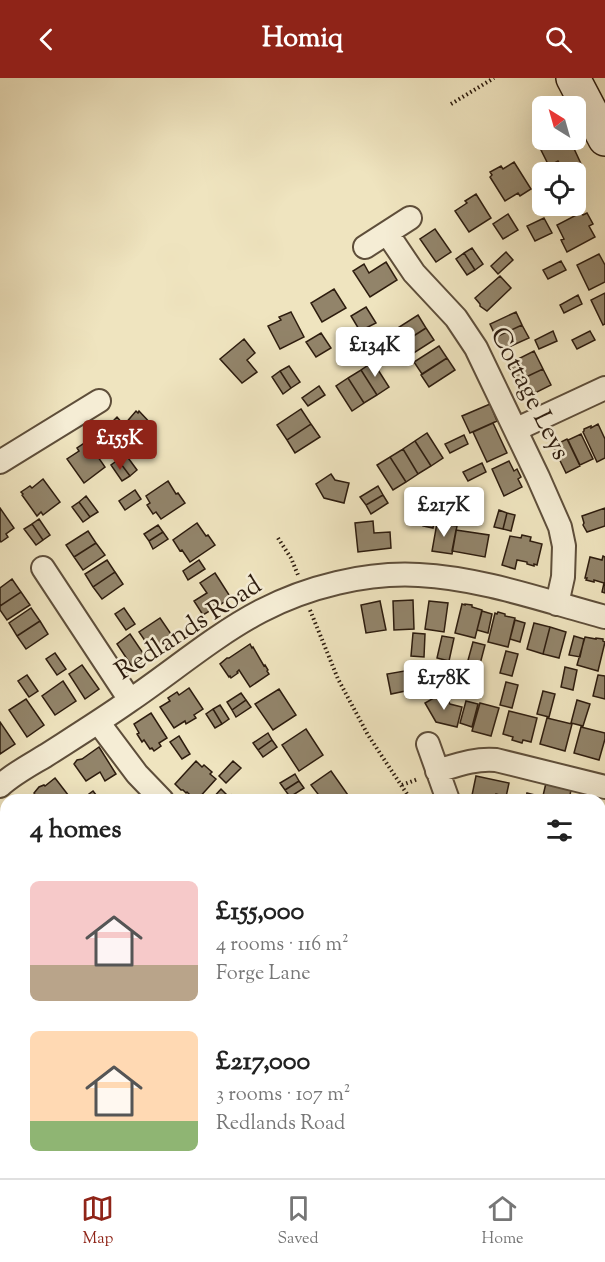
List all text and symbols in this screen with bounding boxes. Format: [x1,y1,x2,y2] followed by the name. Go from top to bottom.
[262,20,343,59] text: Homiq
[30,23,63,56] icon: back
[542,23,575,56] icon: search
[532,96,586,150] north arrow
[532,96,586,216] map controls
[532,162,586,216] button: locate
[480,321,578,467] street label: Cottage Leys
[333,327,417,378] pin: £134K
[350,332,400,361] text: £134K
[78,420,162,471] pin: £155K
[97,425,143,454] text: £155K
[402,487,486,538] pin: £217K
[418,492,470,521] text: £217K
[108,568,270,690] street label: Redlands Road
[402,660,486,711] pin: £178K
[418,665,470,694] text: £178K
[30,812,121,849] text: 4 homes
[543,814,576,847] icon: filters
[216,894,304,931] text: £155,000
[78,905,150,977] icon: home
[216,931,349,960] text: 4 rooms · 116 m²
[216,960,311,989] text: Forge Lane
[216,1044,310,1081] text: £217,000
[78,1055,150,1127] icon: home
[216,1081,350,1110] text: 3 rooms · 107 m²
[216,1110,345,1139] text: Redlands Road
[81,1192,114,1251] tab: Map
[277,1192,319,1251] tab: Saved
[482,1192,523,1251] tab: Home

